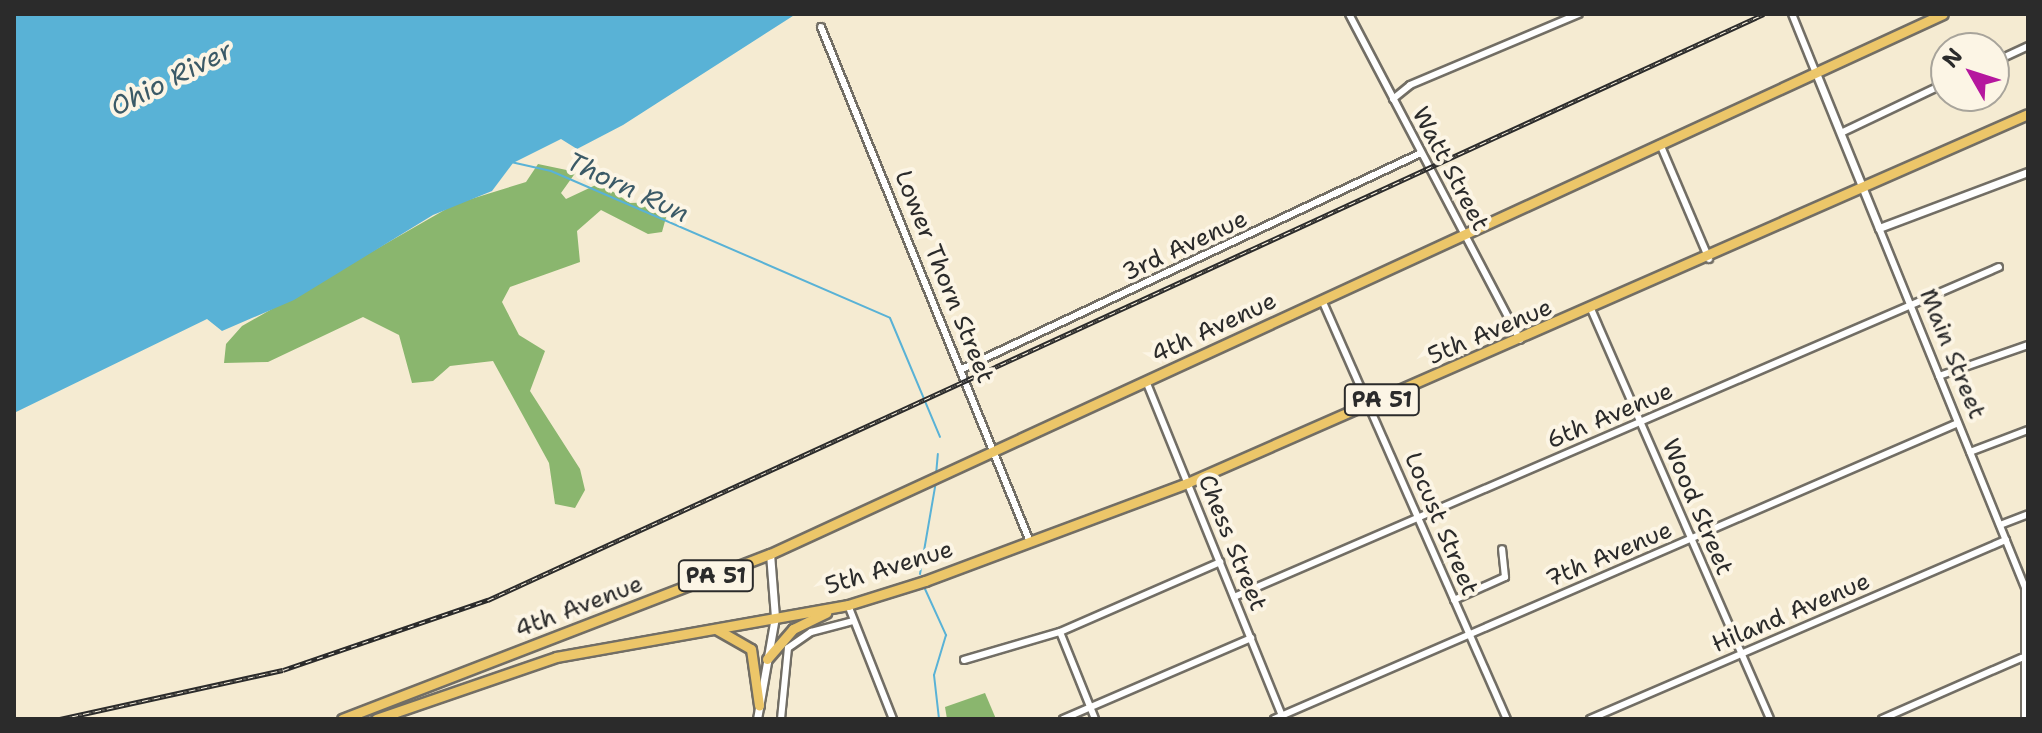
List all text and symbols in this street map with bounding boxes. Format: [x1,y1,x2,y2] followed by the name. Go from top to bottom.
[1930,32,2010,112] north arrow
[105,34,237,122] water label: Ohio River
[1936,42,1969,74] text: N
[1405,102,1495,236] street label: Watt Street
[562,145,694,229] water label: Thorn Run
[888,166,1000,388] street label: Lower Thorn Street
[1118,205,1252,287] street label: 3rd Avenue
[1913,285,1991,423] street label: Main Street
[1147,287,1281,369] street label: 4th Avenue
[1423,293,1557,371] street label: 5th Avenue
[1543,377,1677,455] street label: 6th Avenue
[1342,382,1422,418] road number: PA 51
[1655,435,1739,579] street label: Wood Street
[1398,448,1484,600] street label: Locust Street
[1192,471,1272,615] street label: Chess Street
[1542,516,1676,594] street label: 7th Avenue
[821,535,957,601] street label: 5th Avenue
[676,558,756,594] road number: PA 51
[1708,567,1874,659] street label: Hiland Avenue
[511,569,647,645] street label: 4th Avenue

